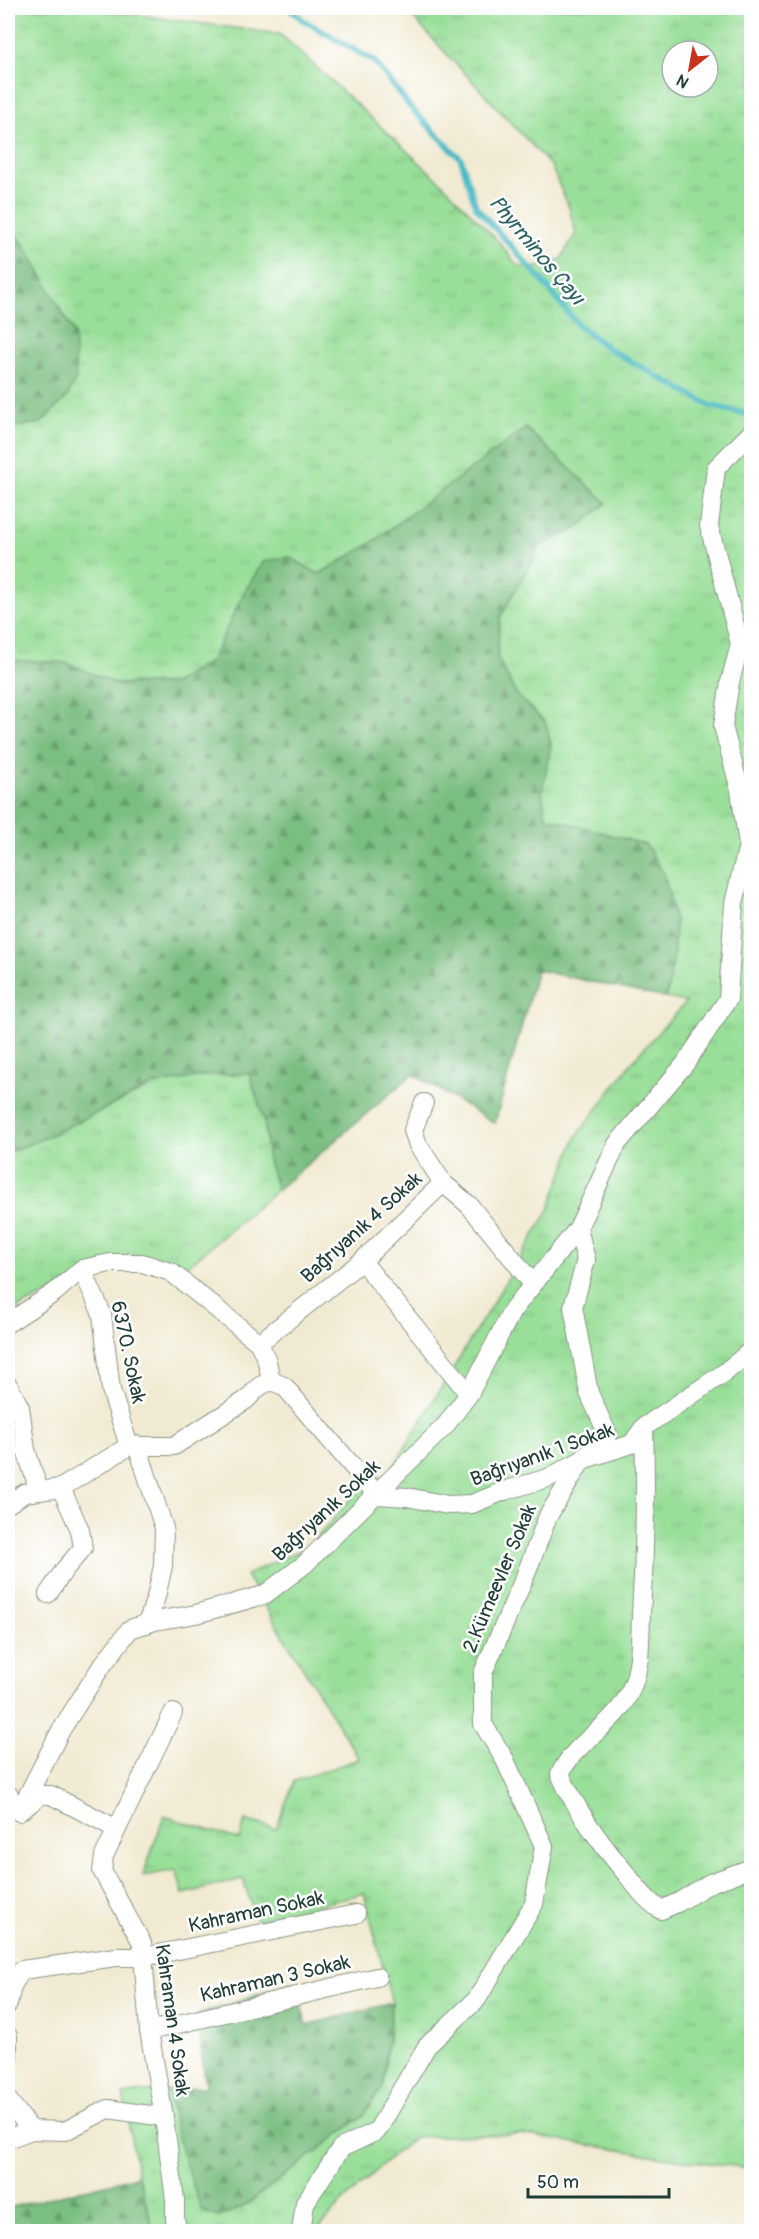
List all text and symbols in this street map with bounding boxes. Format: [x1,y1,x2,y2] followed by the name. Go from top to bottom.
[660,39,720,99] north arrow
[673,70,693,92] text: N
[483,190,591,312] water label: Phyrminos Çayı
[296,1166,428,1288] street label: Bağrıyanık 4 Sokak
[105,1299,152,1406] street label: 6370. Sokak
[467,1417,618,1492] street label: Bağrıyanık 1 Sokak
[267,1454,386,1567] street label: Bağrıyanık Sokak
[457,1500,542,1656] street label: 2.Kümeevler Sokak
[186,1885,327,1938] street label: Kahraman Sokak
[149,1942,196,2099] street label: Kahraman 4 Sokak
[198,1949,353,2008] street label: Kahraman 3 Sokak
[528,2161,669,2199] scale bar
[537,2171,579,2194] text: 50 m

